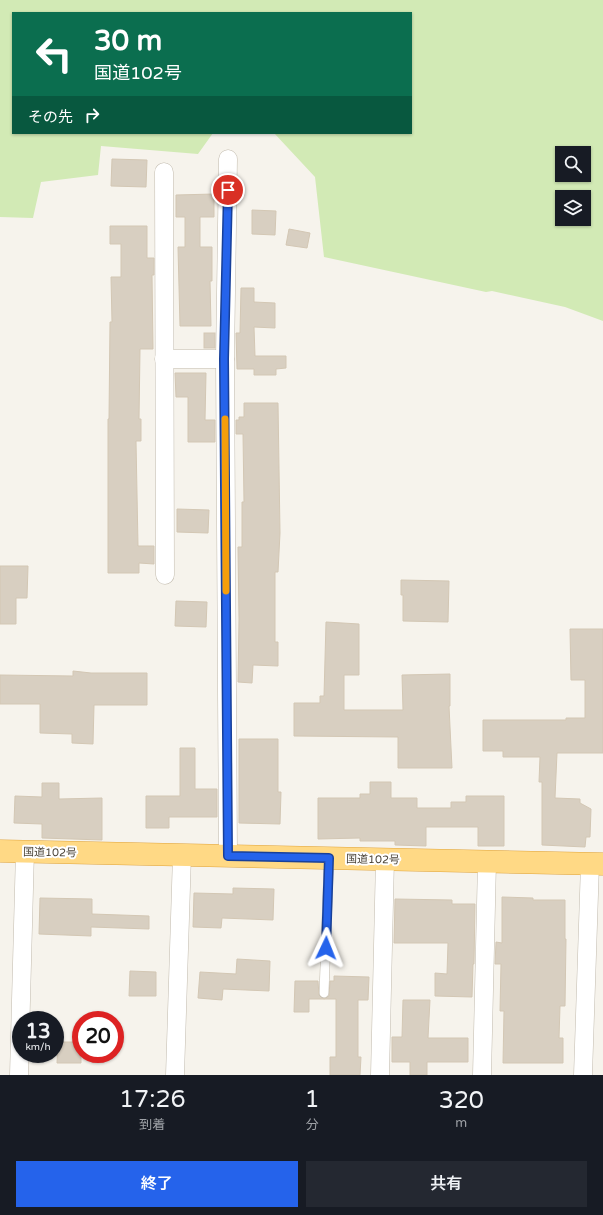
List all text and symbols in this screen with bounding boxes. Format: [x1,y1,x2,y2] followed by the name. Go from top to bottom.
[94,24,162,58] text: 30 m
[28,28,80,80] icon: left
[94,62,182,84] text: 国道102号
[81,104,103,126] icon: right
[28,108,73,126] text: その先
[555,146,591,226] map controls
[555,146,591,182] button: search
[211,173,245,207] pin
[217,179,239,201] icon: arrive
[555,190,591,226] button: layers
[23,846,77,859] street label: 国道102号
[346,853,400,866] street label: 国道102号
[305,927,347,969] position arrow
[72,1011,124,1063] speed limit sign: 20
[25,1020,51,1044] text: 13
[25,1041,51,1053] text: km/h
[119,1085,186,1114] text: 17:26
[305,1085,320,1114] text: 1
[439,1086,484,1115] text: 320
[455,1115,467,1131] text: m
[139,1117,165,1133] text: 到着
[306,1117,319,1133] text: 分
[16,1161,298,1207] button: 終了
[306,1161,587,1207] button: 共有

